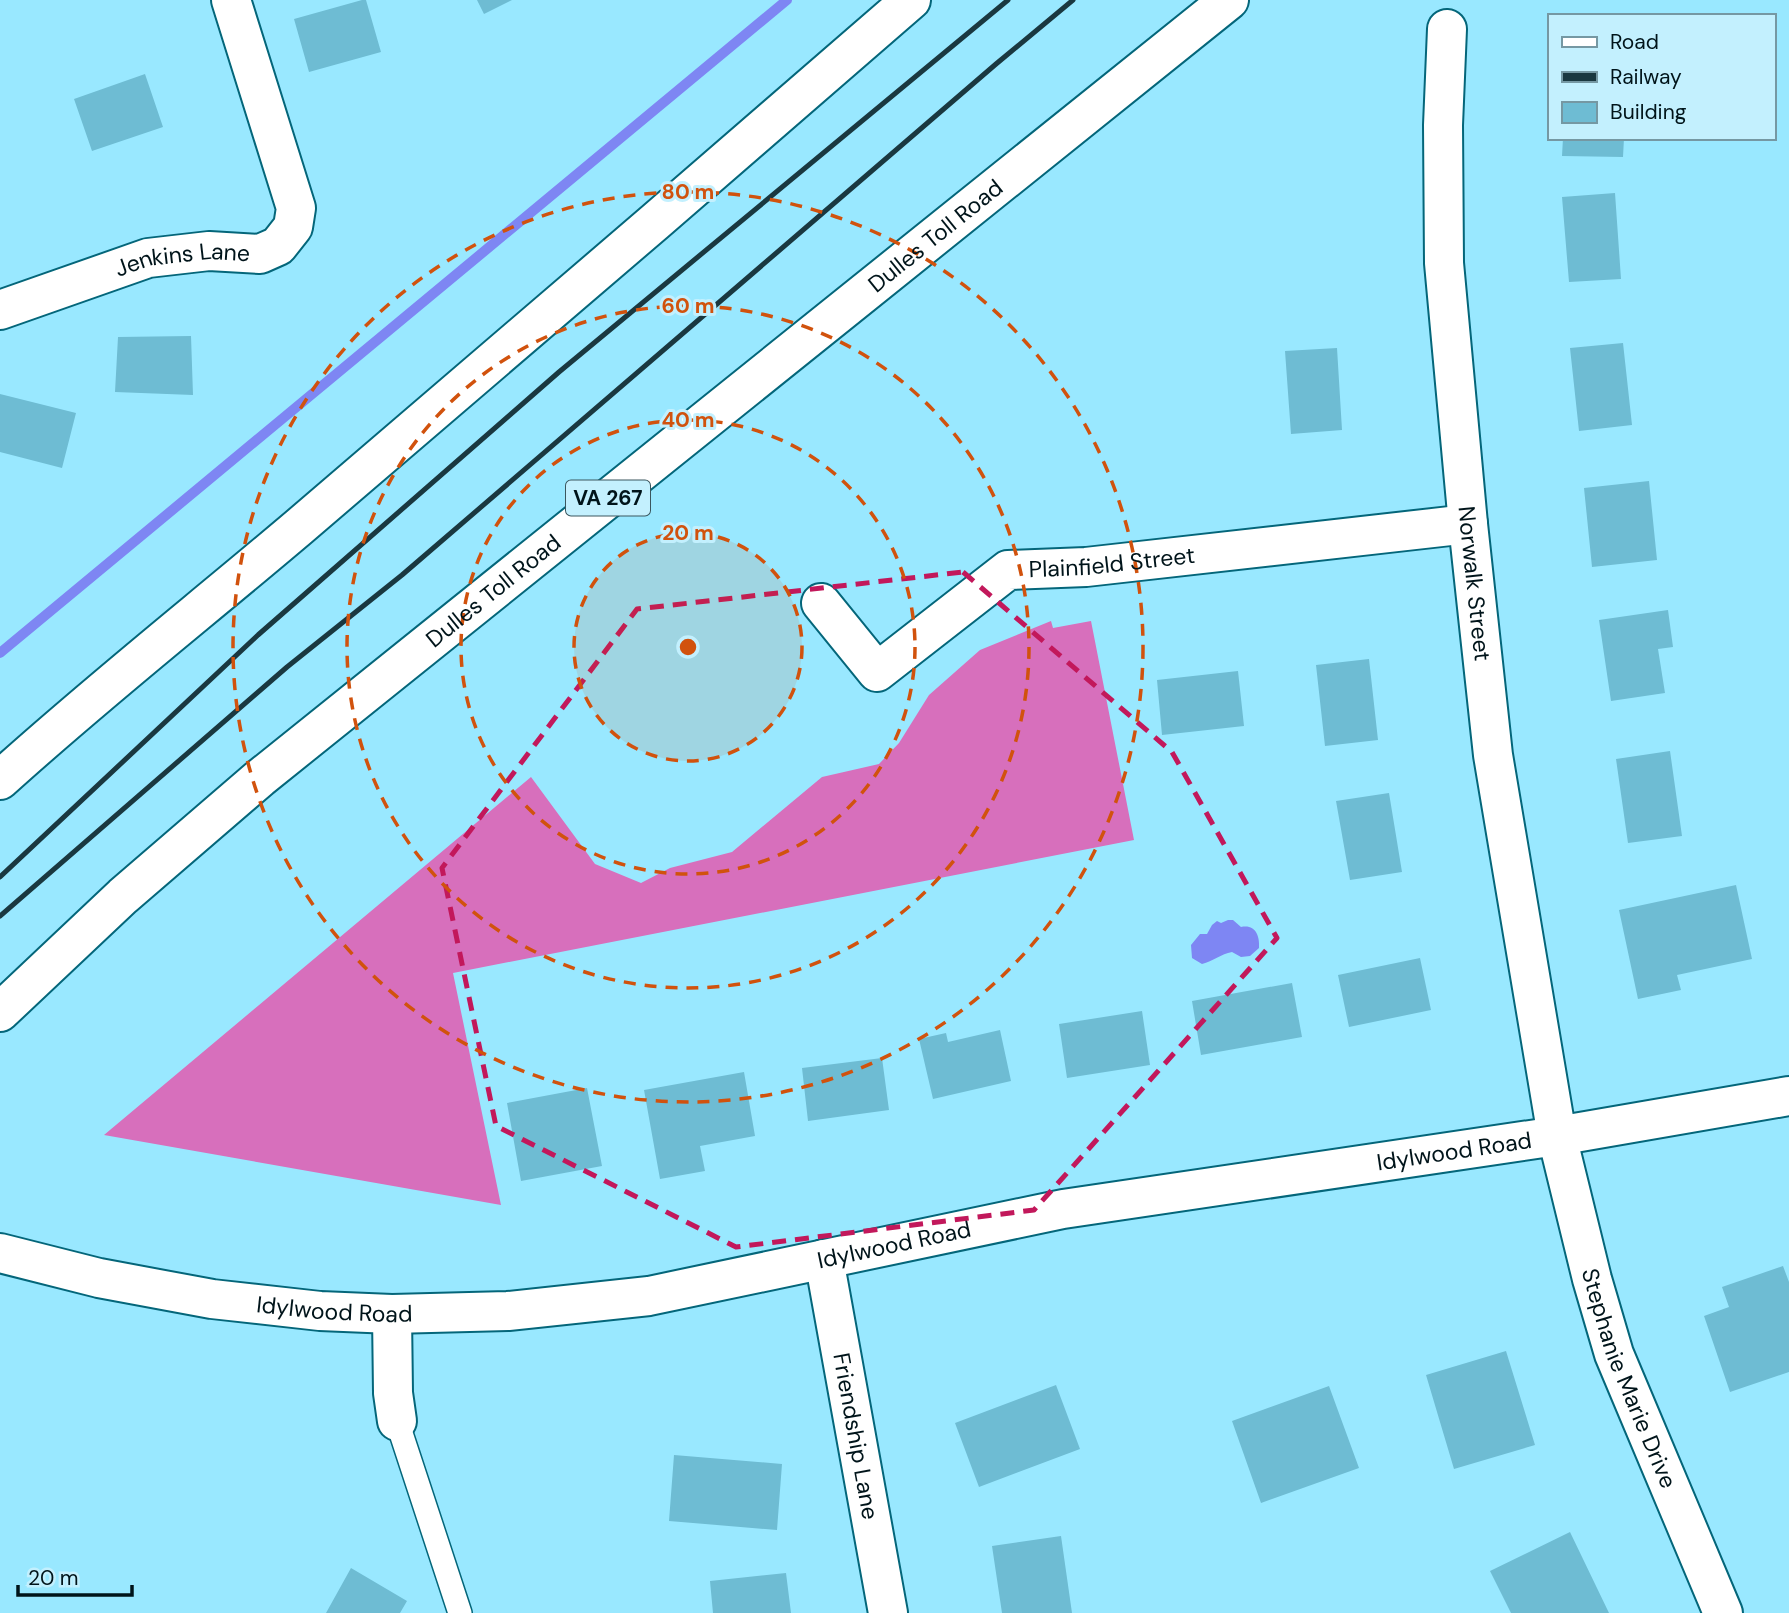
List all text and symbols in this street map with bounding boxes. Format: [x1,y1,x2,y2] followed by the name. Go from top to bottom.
[1548,14,1775,140] legend
[1610,28,1659,56] text: Road
[1610,63,1682,91] text: Railway
[1610,98,1687,126] text: Building
[862,173,1009,299] street label: Dulles Toll Road
[662,178,714,206] text: 80 m
[111,236,251,284] street label: Jenkins Lane
[662,292,714,320] text: 60 m
[661,406,715,434] text: 40 m
[566,480,650,516] road number: VA 267
[1451,505,1498,663] street label: Norwalk Street
[662,519,714,547] text: 20 m
[420,528,567,654] street label: Dulles Toll Road
[1028,540,1196,584] street label: Plainfield Street
[676,635,700,659] centre of rings
[1375,1125,1534,1177] street label: Idylwood Road
[814,1214,974,1275] street label: Idylwood Road
[1575,1265,1684,1493] street label: Stephanie Marie Drive
[255,1289,413,1329] street label: Idylwood Road
[826,1350,886,1522] street label: Friendship Lane
[18,1554,131,1598] scale bar
[28,1564,79,1592] text: 20 m

